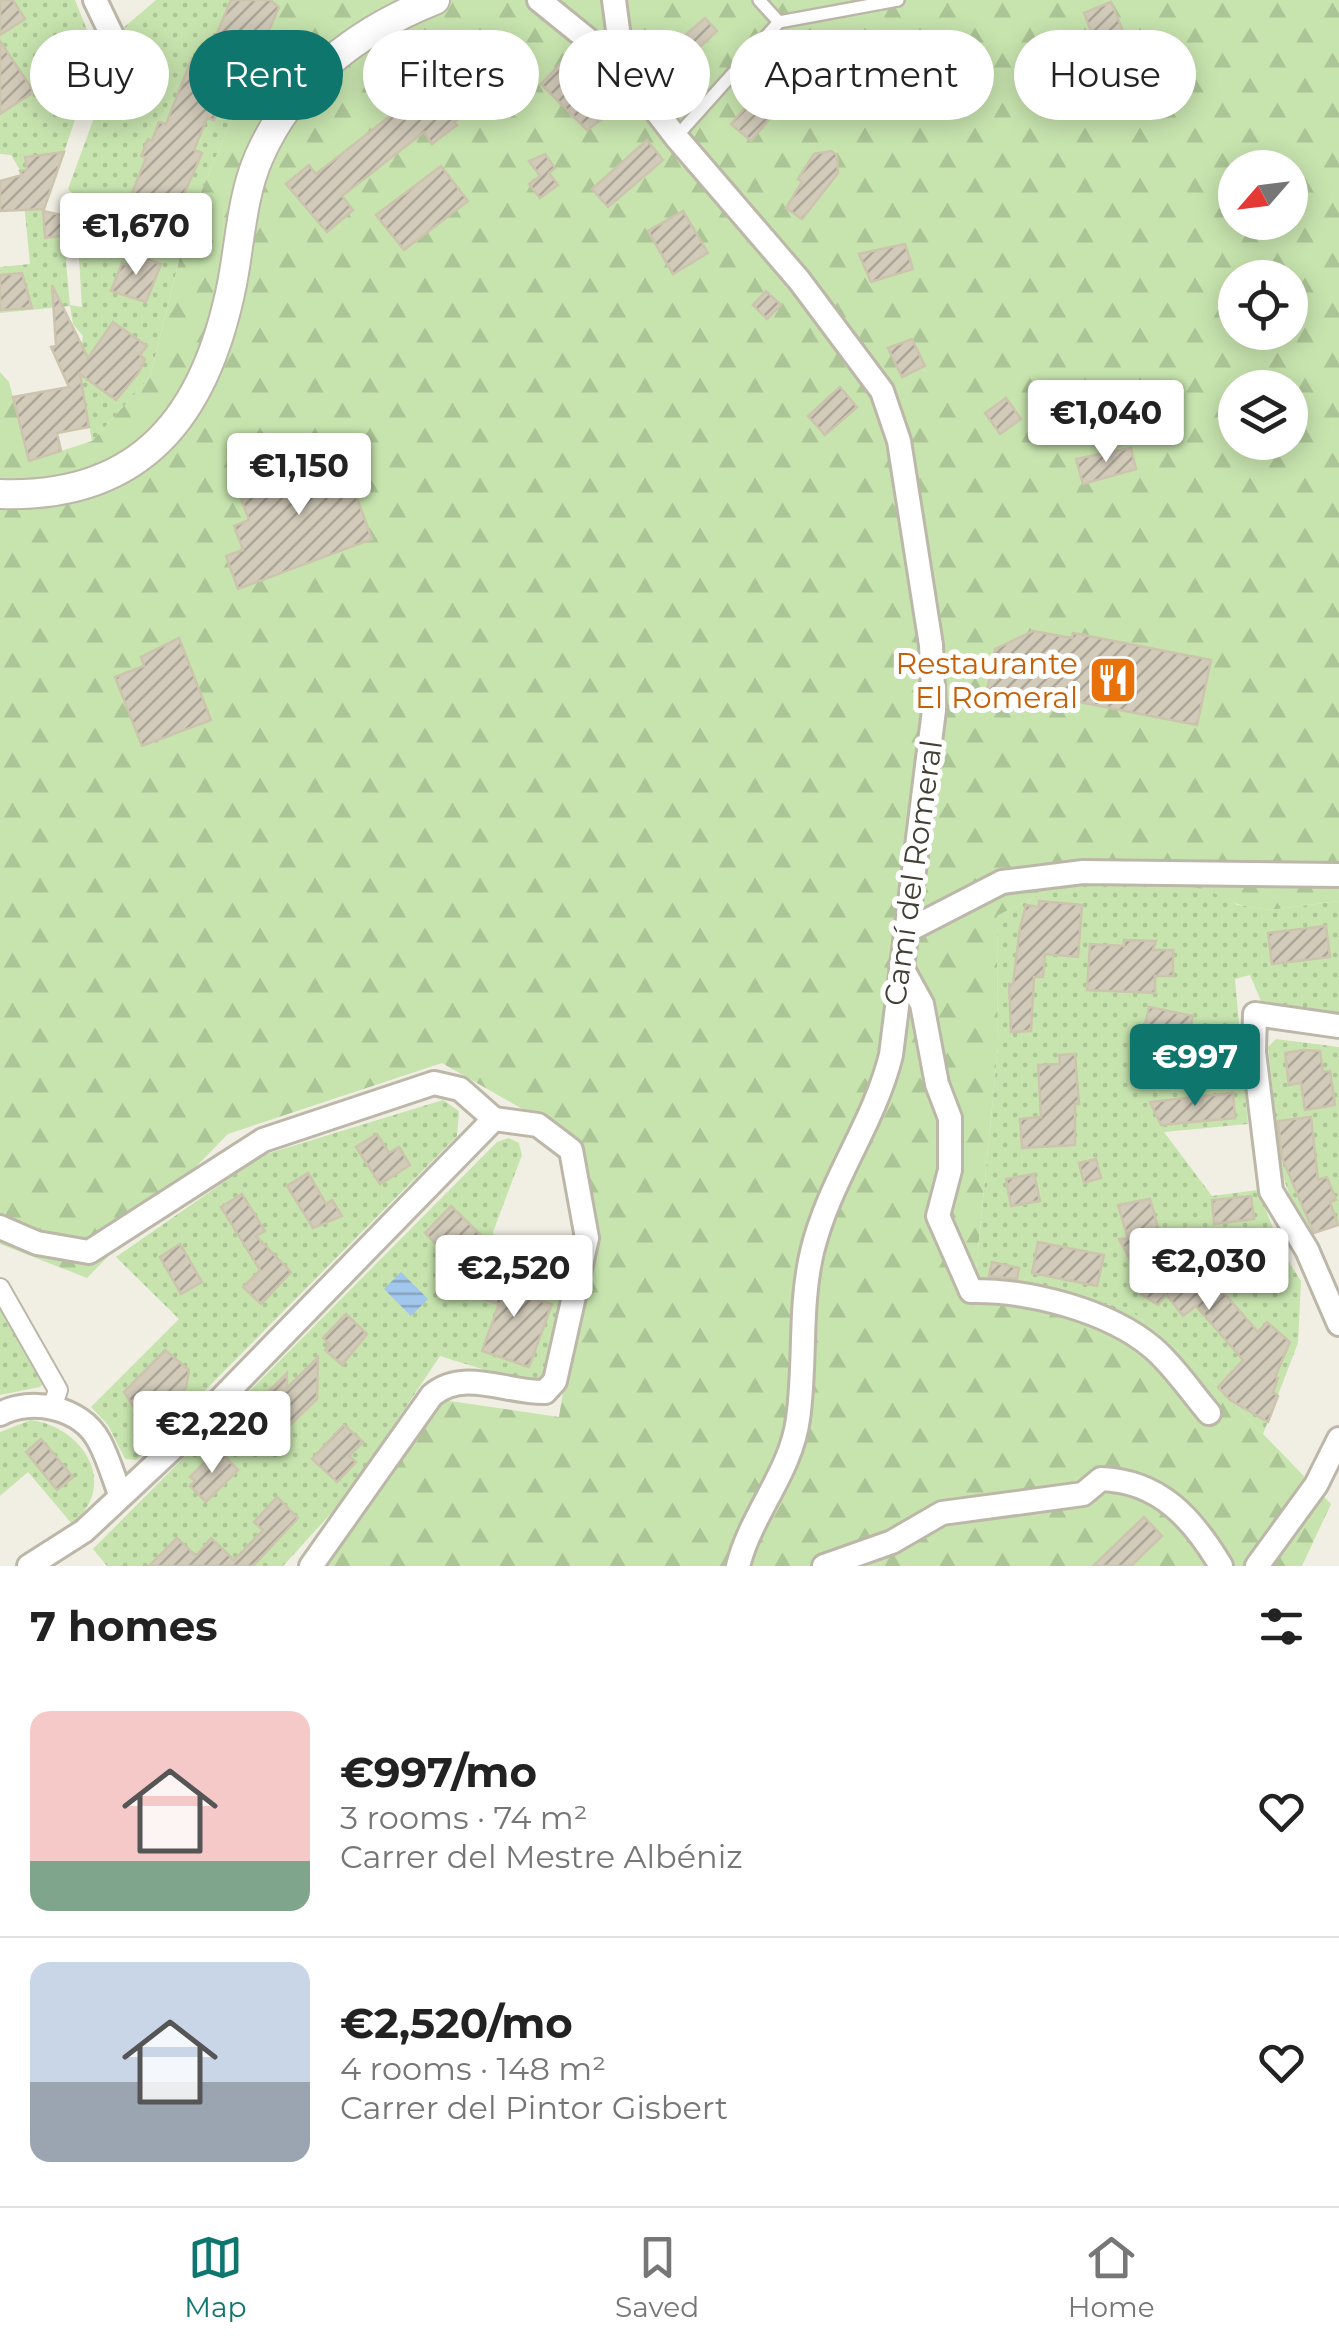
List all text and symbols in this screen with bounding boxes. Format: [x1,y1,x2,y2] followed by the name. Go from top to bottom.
[30,30,169,120] chip: Buy
[189,30,343,120] chip: Rent
[363,30,539,120] chip: Filters
[559,30,710,120] chip: New
[730,30,994,120] chip: Apartment
[1014,30,1196,120] chip: House
[1218,150,1308,240] north arrow
[1218,150,1308,460] map controls
[55,193,217,278] pin: €1,670
[82,206,190,245] text: €1,670
[1218,260,1308,350] button: locate
[1218,370,1308,460] button: layers
[1025,380,1187,465] pin: €1,040
[1050,393,1162,432] text: €1,040
[218,433,380,518] pin: €1,150
[249,446,349,485] text: €1,150
[896,645,1078,716] place label: Restaurante El Romeral
[1087,654,1139,706] restaurant icon: Restaurante El Romeral
[876,738,950,1008] street label: Camí del Romeral
[1136,1024,1254,1109] pin: €997
[1152,1037,1238,1076] text: €997
[1128,1228,1290,1313] pin: €2,030
[433,1235,595,1320] pin: €2,520
[1151,1241,1267,1280] text: €2,030
[458,1248,570,1287] text: €2,520
[131,1391,293,1476] pin: €2,220
[155,1404,269,1443] text: €2,220
[1254,1599,1309,1654] icon: filters
[30,1600,218,1652] text: 7 homes
[340,1746,537,1798] text: €997/mo
[110,1751,230,1871] icon: home
[1254,1784,1309,1839] icon: heart
[340,1798,587,1837] text: 3 rooms · 74 m²
[340,1837,743,1876] text: Carrer del Mestre Albéniz
[340,1997,573,2049] text: €2,520/mo
[110,2002,230,2122] icon: home
[1254,2035,1309,2090] icon: heart
[340,2049,606,2088] text: 4 rooms · 148 m²
[340,2088,728,2127] text: Carrer del Pintor Gisbert
[184,2230,247,2324] tab: Map
[615,2230,699,2324] tab: Saved
[1068,2230,1155,2324] tab: Home

